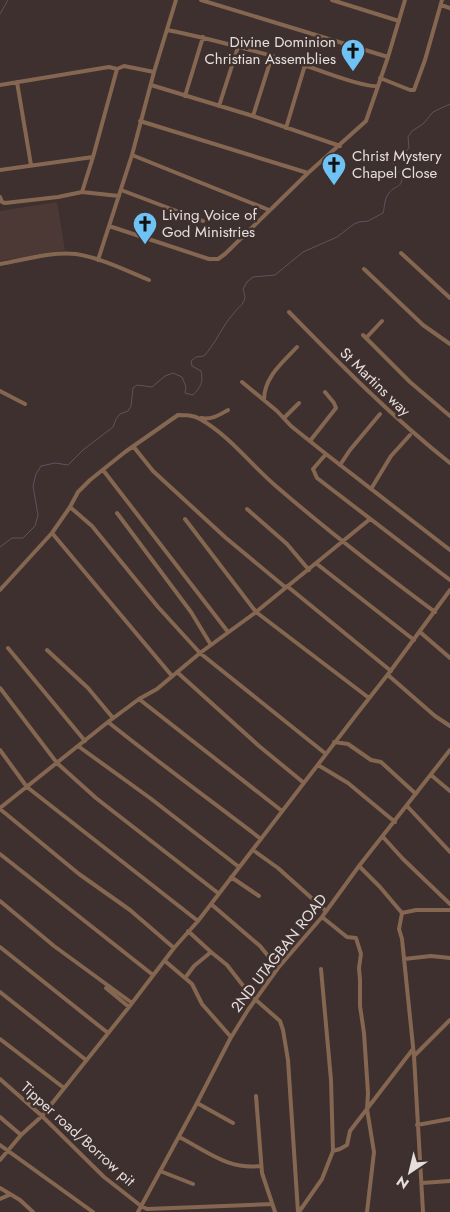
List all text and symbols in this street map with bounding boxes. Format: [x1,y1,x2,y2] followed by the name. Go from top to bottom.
[205,31,336,70] place label: Divine Dominion Christian Assemblies
[340,38,366,72] church icon: Divine Dominion Christian Assemblies
[352,145,442,184] place label: Christ Mystery Chapel Close
[321,152,347,186] church icon: Christ Mystery Chapel Close
[162,204,257,243] place label: Living Voice of God Ministries
[132,211,158,245] church icon: Living Voice of God Ministries
[335,343,416,422] street label: St Martins way
[226,889,332,1017] street label: 2ND UTAGBAN ROAD
[16,1077,140,1192] street label: Tipper road/Borrow pit
[385,1147,435,1197] north arrow
[392,1171,413,1194] text: N

